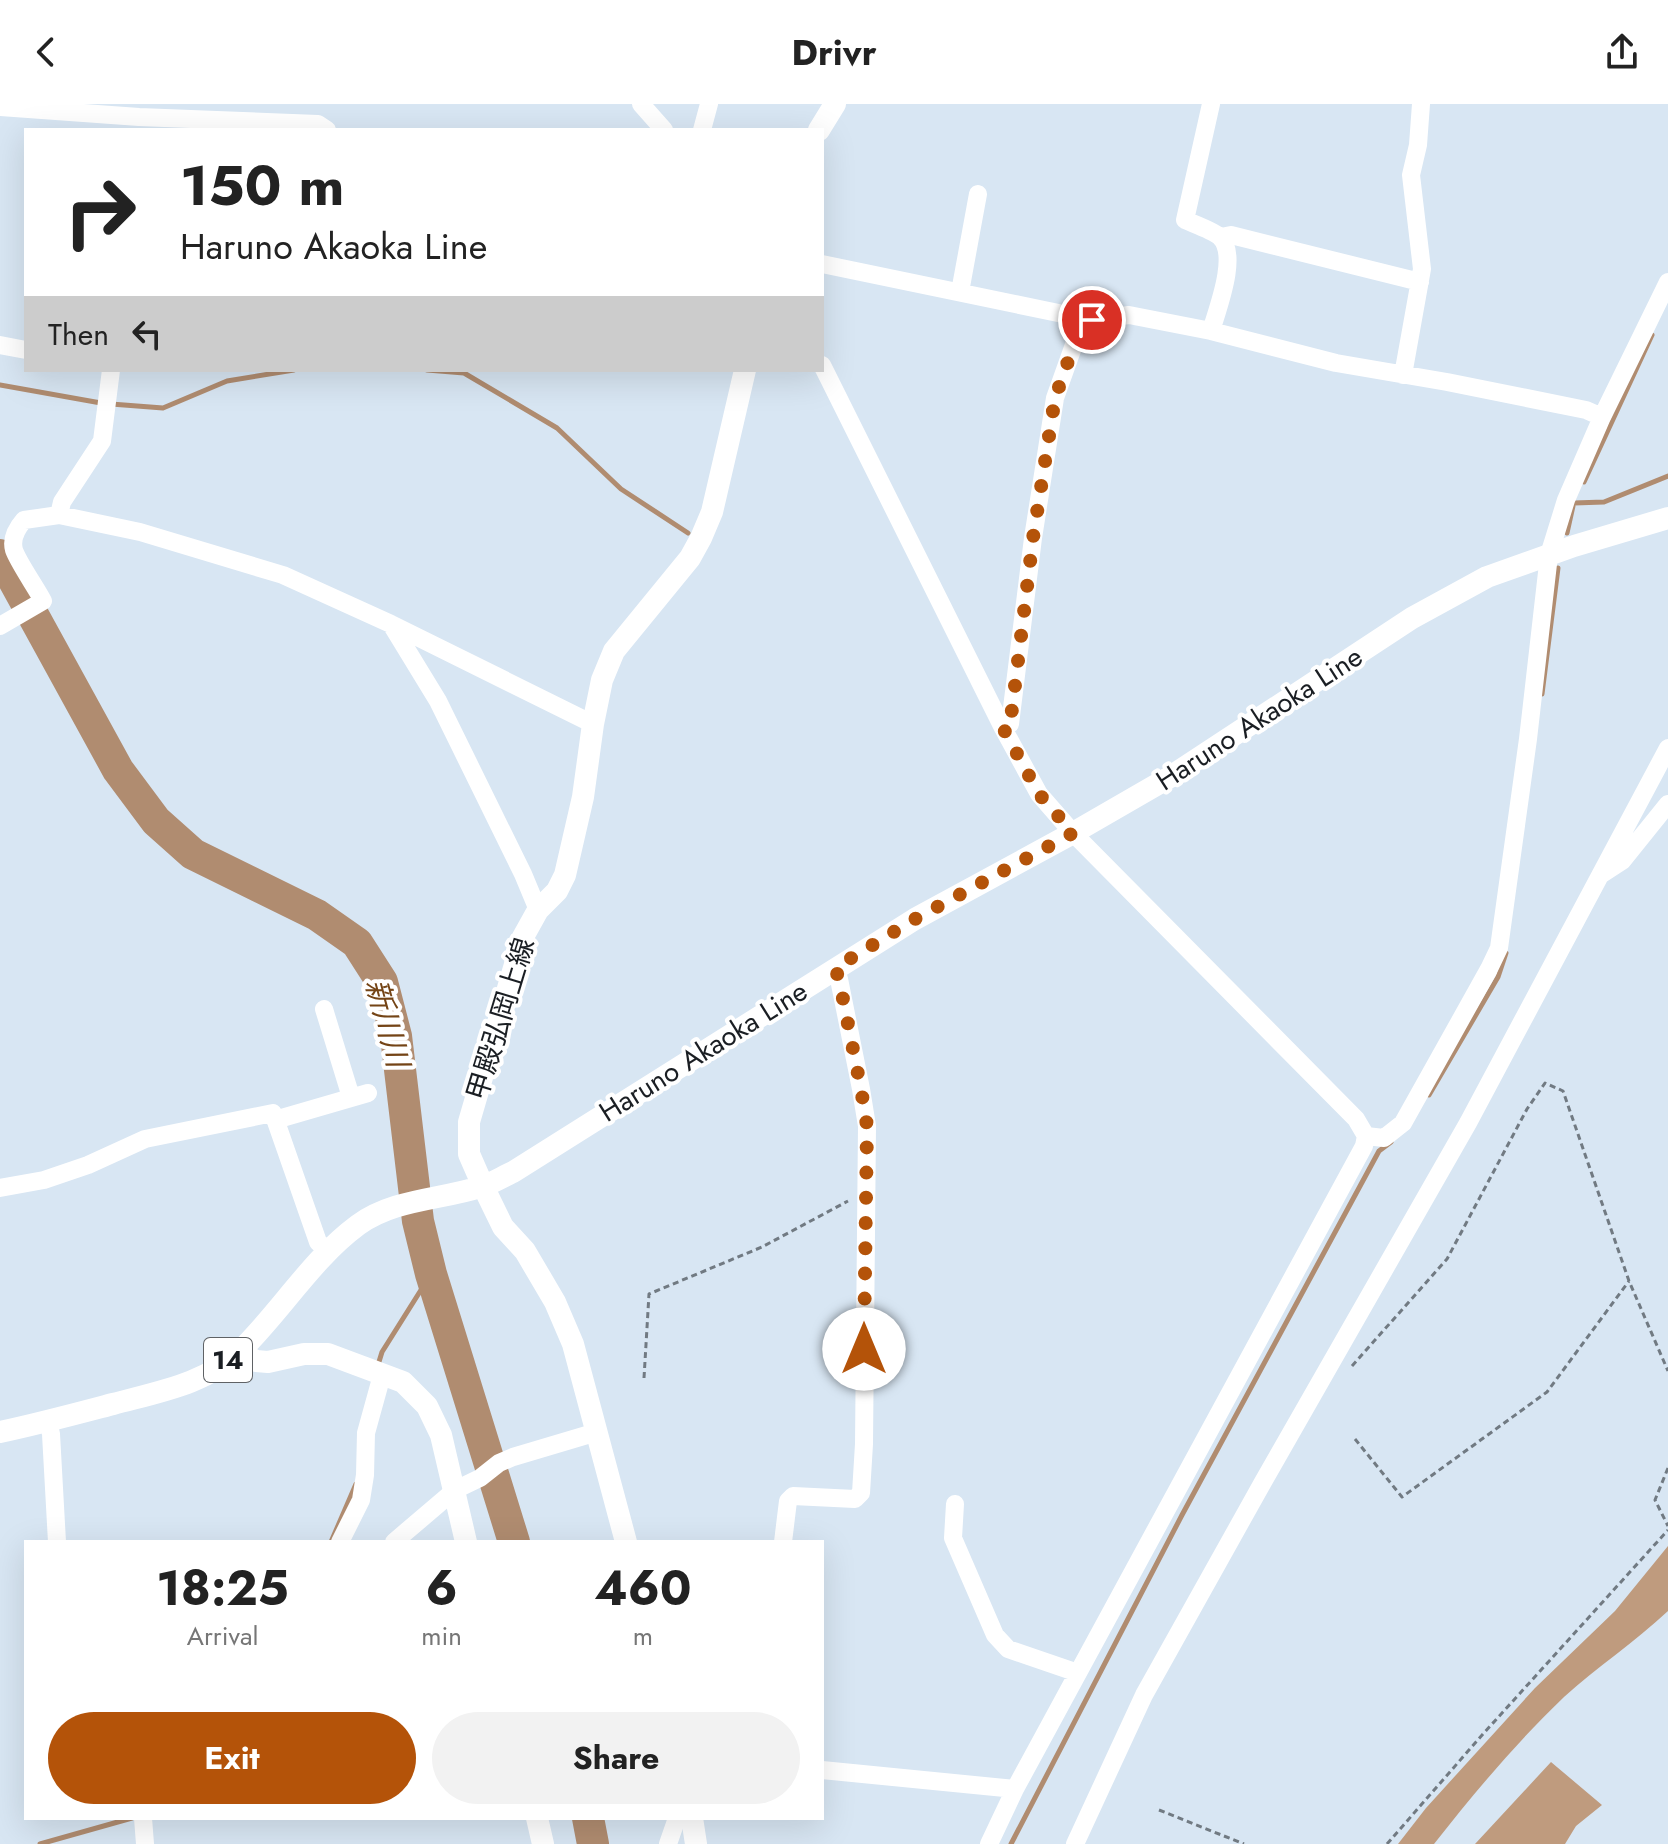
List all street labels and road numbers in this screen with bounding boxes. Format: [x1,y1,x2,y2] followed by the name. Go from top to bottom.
[1148,636,1371,801] street label: Haruno Akaoka Line
[456,933,545,1105] street label: 甲殿弘岡上線
[591,971,815,1132] street label: Haruno Akaoka Line
[204,1338,252,1382] road number: 14

